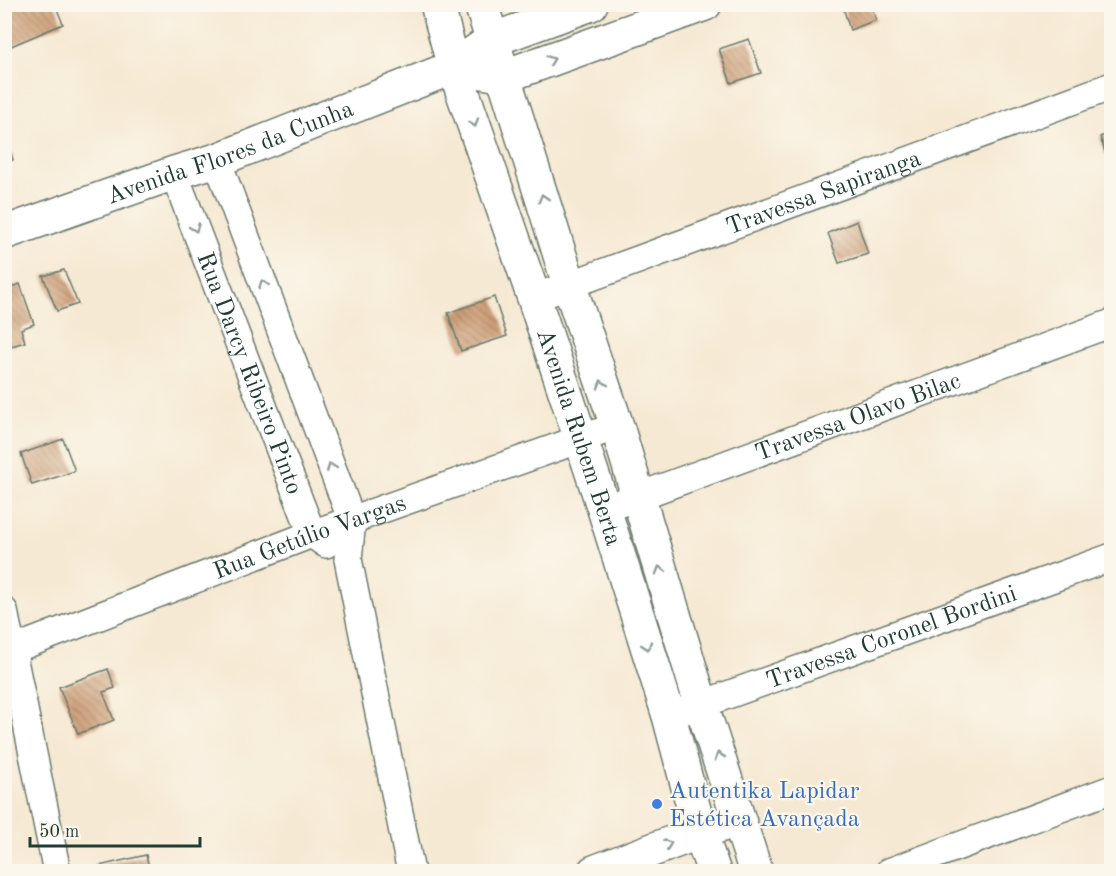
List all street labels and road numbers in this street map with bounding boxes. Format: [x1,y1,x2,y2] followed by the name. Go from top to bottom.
[104,98,357,210] street label: Avenida Flores da Cunha
[723,147,924,240] street label: Travessa Sapiranga
[191,249,306,498] street label: Rua Darcy Ribeiro Pinto
[531,326,625,549] street label: Avenida Rubem Berta
[752,370,964,467] street label: Travessa Olavo Bilac
[211,492,410,585] street label: Rua Getúlio Vargas
[764,582,1020,694] street label: Travessa Coronel Bordini

